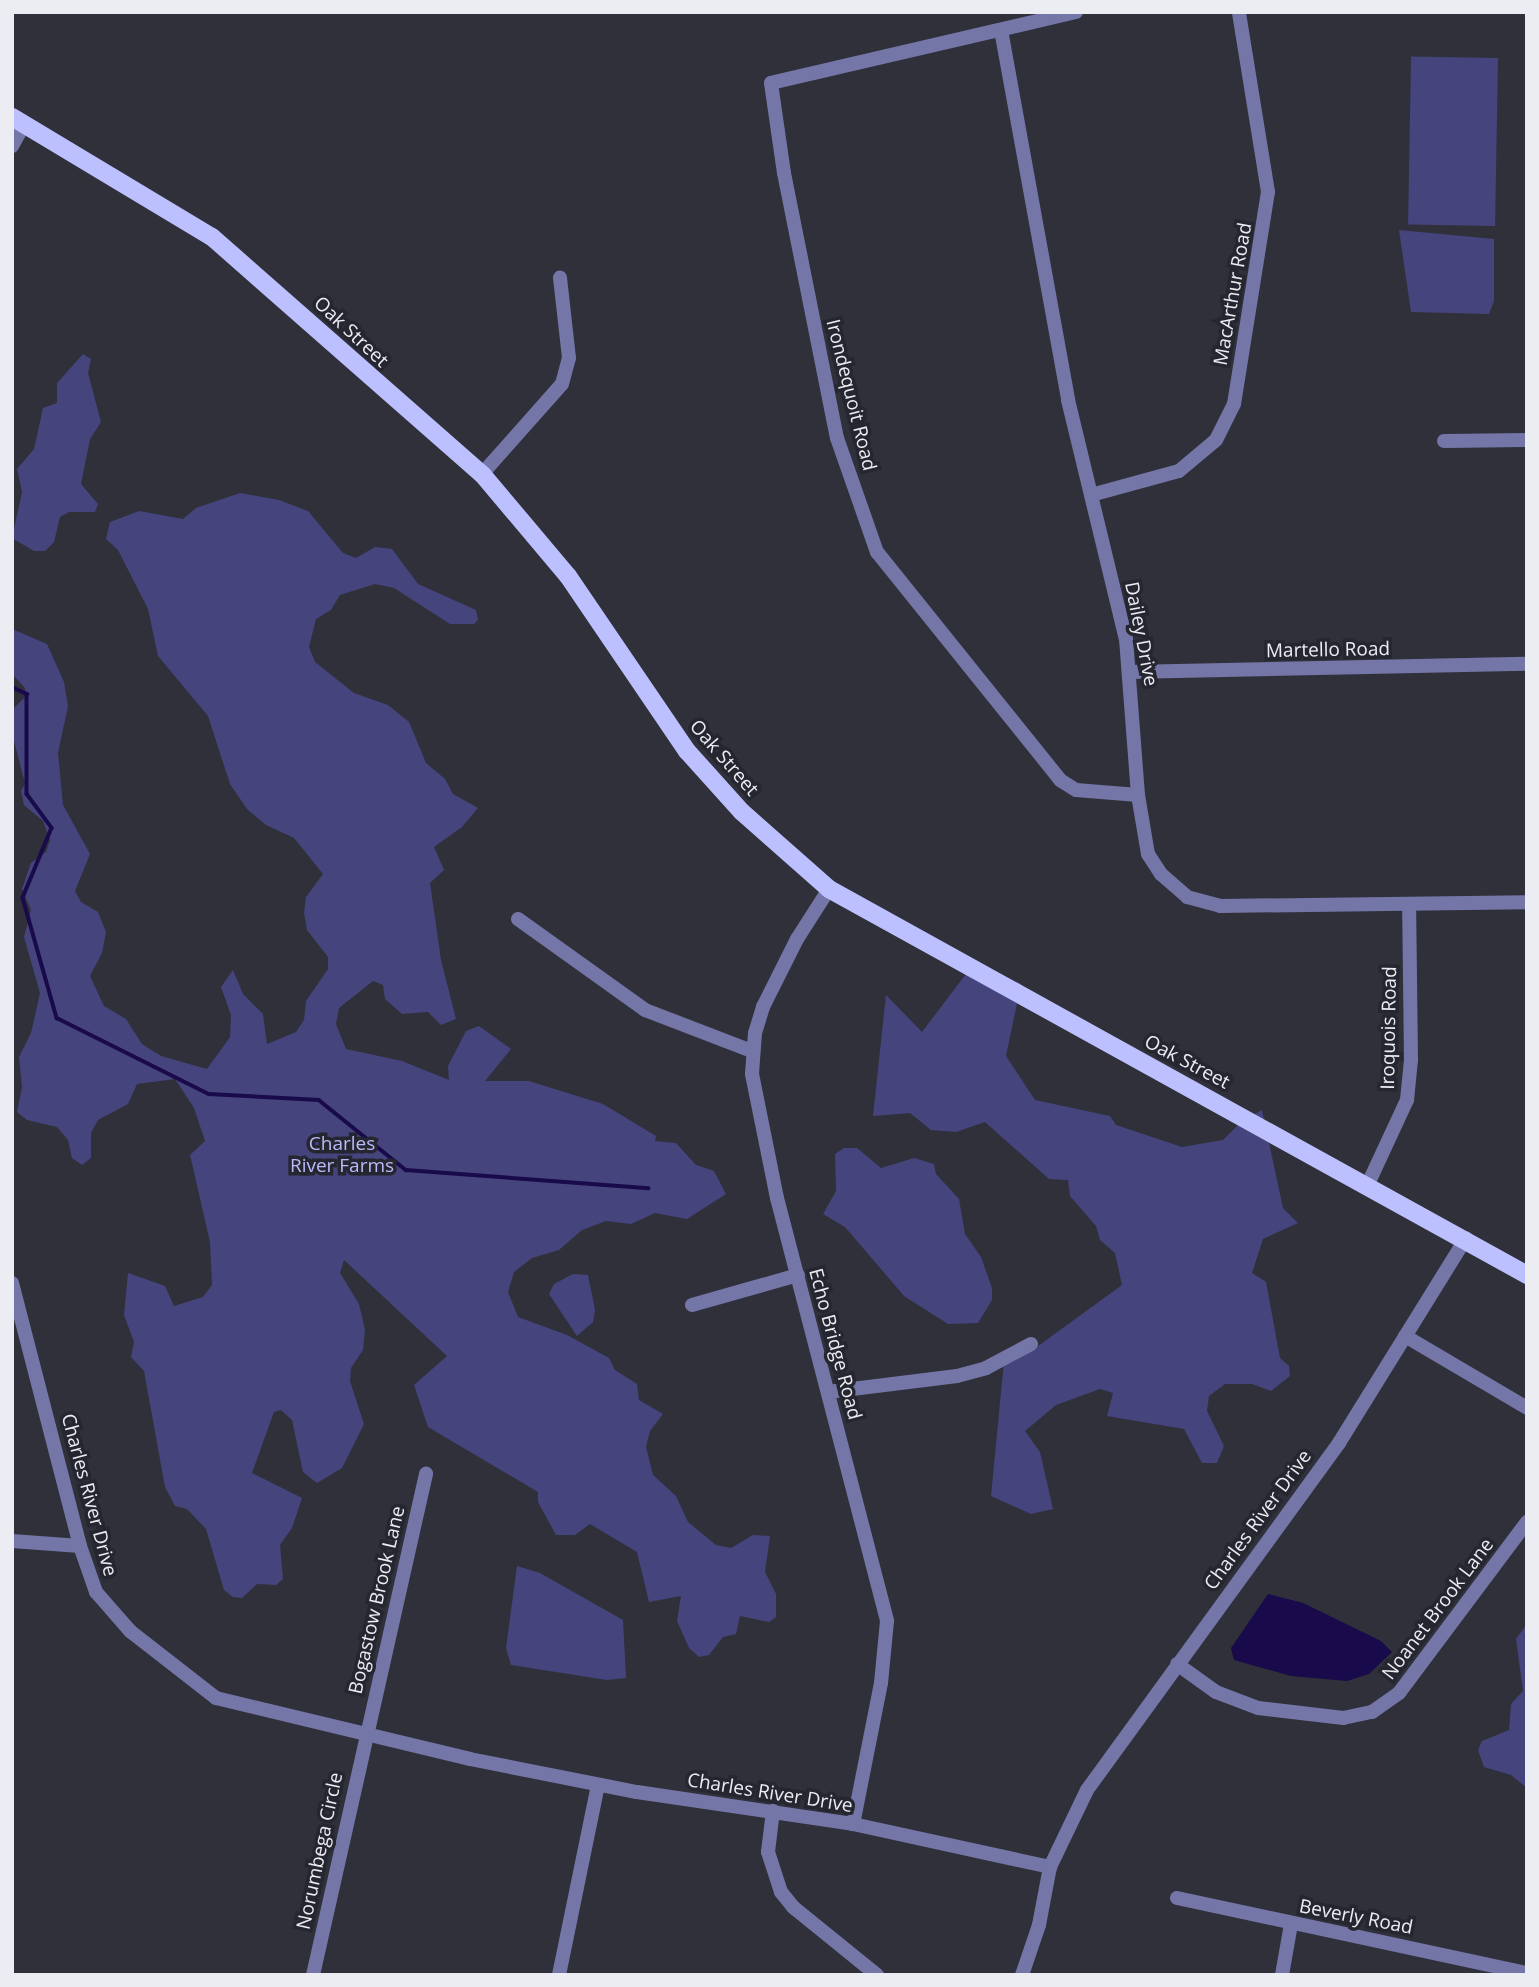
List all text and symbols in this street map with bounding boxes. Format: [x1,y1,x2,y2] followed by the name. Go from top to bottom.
[1209,221,1257,367] street label: MacArthur Road
[309,292,393,372] street label: Oak Street
[821,317,881,473] street label: Irondequoit Road
[1120,580,1162,688] street label: Dailey Drive
[1266,638,1390,662] street label: Martello Road
[685,715,763,801] street label: Oak Street
[1377,966,1401,1090] street label: Iroquois Road
[1140,1030,1234,1094] street label: Oak Street
[290,1133,394,1177] park label: Charles River Farms
[804,1266,866,1422] street label: Echo Bridge Road
[56,1411,122,1579] street label: Charles River Drive
[1200,1446,1316,1594] street label: Charles River Drive
[344,1504,410,1696] street label: Bogastow Brook Lane
[1377,1534,1499,1684] street label: Noanet Brook Lane
[686,1769,854,1817] street label: Charles River Drive
[292,1770,348,1932] street label: Norumbega Circle
[1297,1895,1415,1939] street label: Beverly Road

